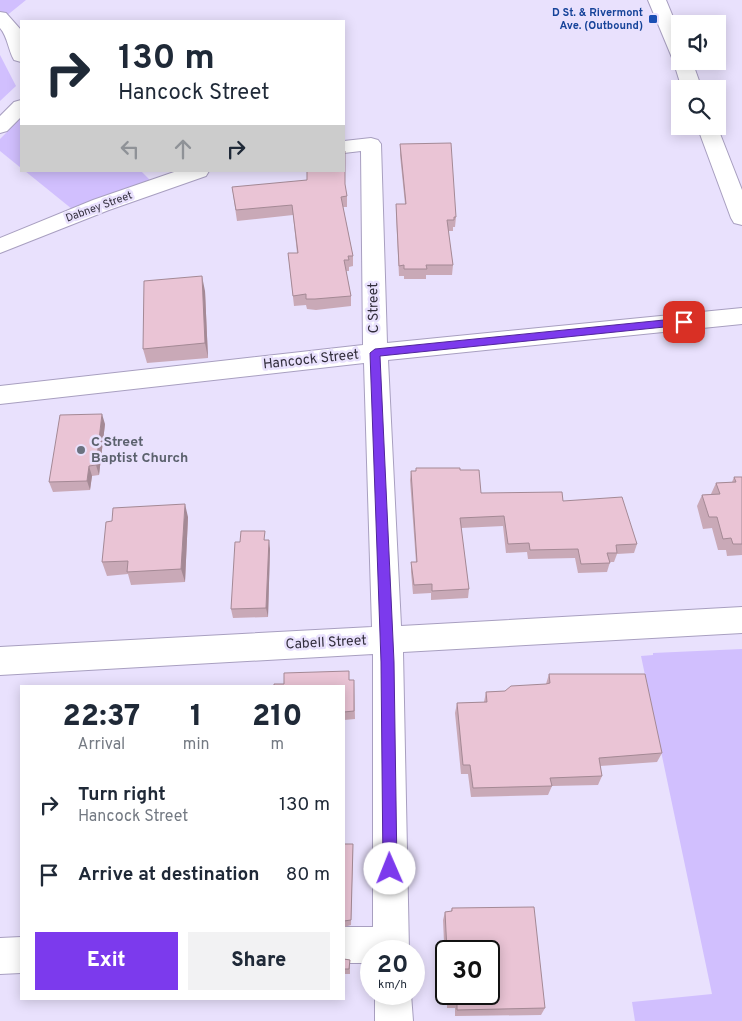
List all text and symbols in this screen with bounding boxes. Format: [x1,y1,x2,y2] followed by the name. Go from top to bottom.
[552,6,643,33] place label: D St. & Rivermont Ave. (Outbound)
[647,13,659,25] marker: D St. & Rivermont Ave. (Outbound)
[671,15,726,135] map controls
[671,15,726,70] button: sound
[118,37,215,81] text: 130 m
[35,40,100,105] icon: right
[118,80,270,107] text: Hancock Street
[671,80,726,135] button: search
[116,135,144,163] icon: left
[169,135,197,163] icon: ahead
[222,135,250,163] icon: right
[64,188,134,226] street label: Dabney Street
[365,282,383,334] street label: C Street
[663,301,705,343] pin
[670,308,698,336] icon: arrive
[262,347,360,373] street label: Hancock Street
[91,434,188,467] place label: C Street Baptist Church
[75,444,87,456] marker: C Street Baptist Church
[285,632,367,654] street label: Cabell Street
[63,699,140,736] text: 22:37
[190,699,202,736] text: 1
[252,699,302,736] text: 210
[78,735,125,755] text: Arrival
[183,735,209,755] text: min
[270,735,284,755] text: m
[78,783,166,807] text: Turn right
[35,791,63,819] icon: right
[279,793,330,817] text: 130 m
[78,807,188,827] text: Hancock Street
[363,842,415,894] position arrow
[35,861,63,889] icon: arrive
[78,863,259,887] text: Arrive at destination
[286,863,330,887] text: 80 m
[35,932,178,990] button: Exit
[188,932,330,990] button: Share
[435,940,500,1005] speed limit sign: 30
[377,950,408,982] text: 20
[378,977,407,993] text: km/h

